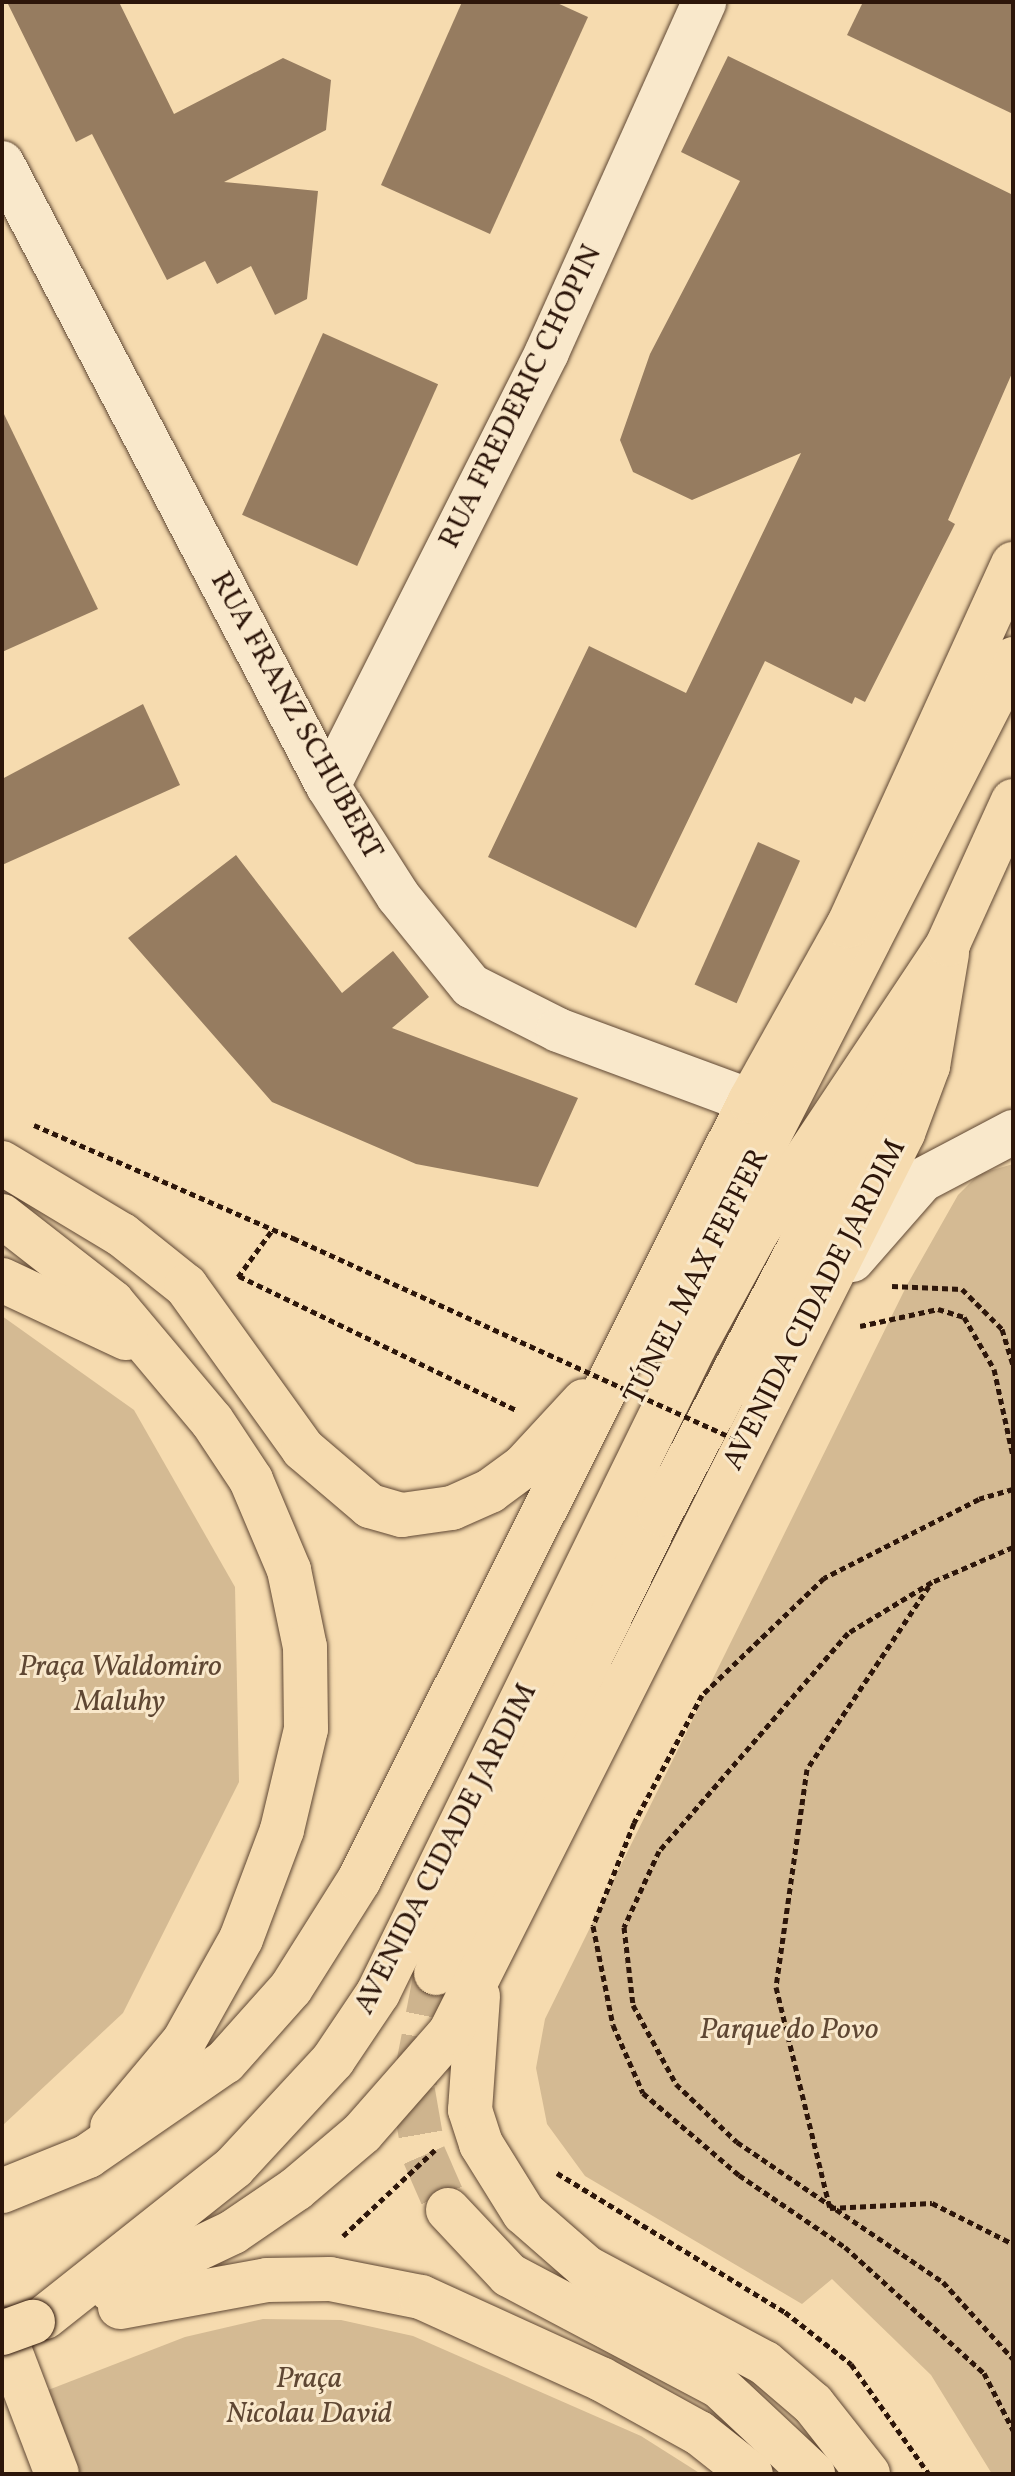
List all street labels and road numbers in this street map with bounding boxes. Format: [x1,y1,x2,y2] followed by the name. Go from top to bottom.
[432,239,610,555] street label: RUA FREDERIC CHOPIN
[202,566,390,866] street label: RUA FRANZ SCHUBERT
[716,1133,914,1477] street label: AVENIDA CIDADE JARDIM
[617,1143,777,1411] street label: TÚNEL MAX FEFFER
[347,1677,545,2021] street label: AVENIDA CIDADE JARDIM

